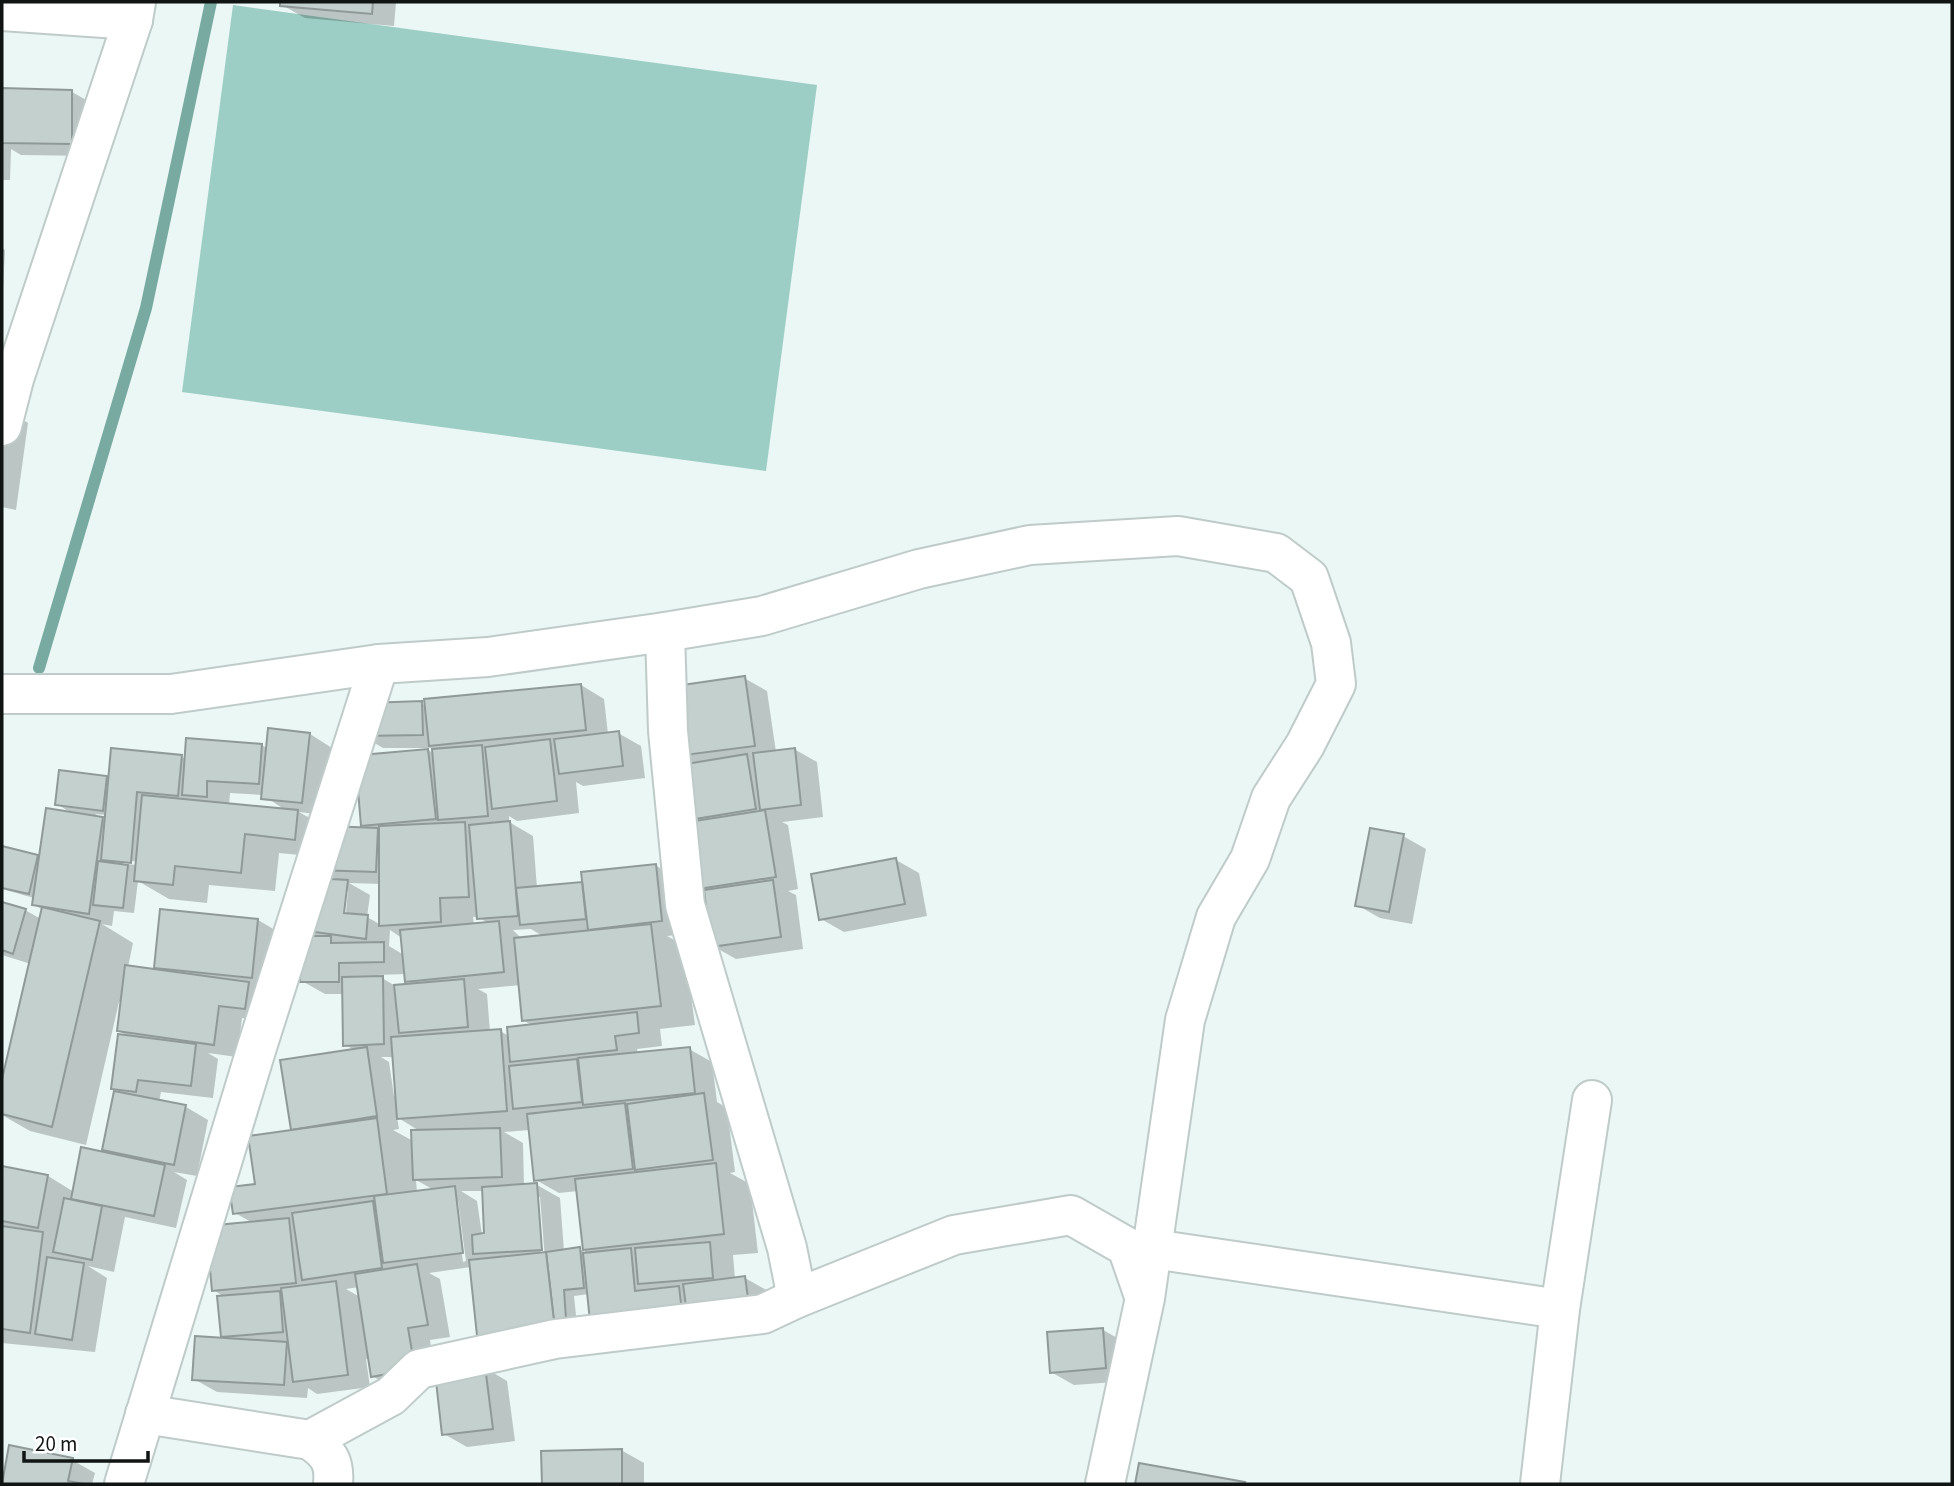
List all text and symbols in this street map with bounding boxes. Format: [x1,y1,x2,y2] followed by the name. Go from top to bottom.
[24,1420,149,1464] scale bar
[35,1429,77,1459] text: 20 m

